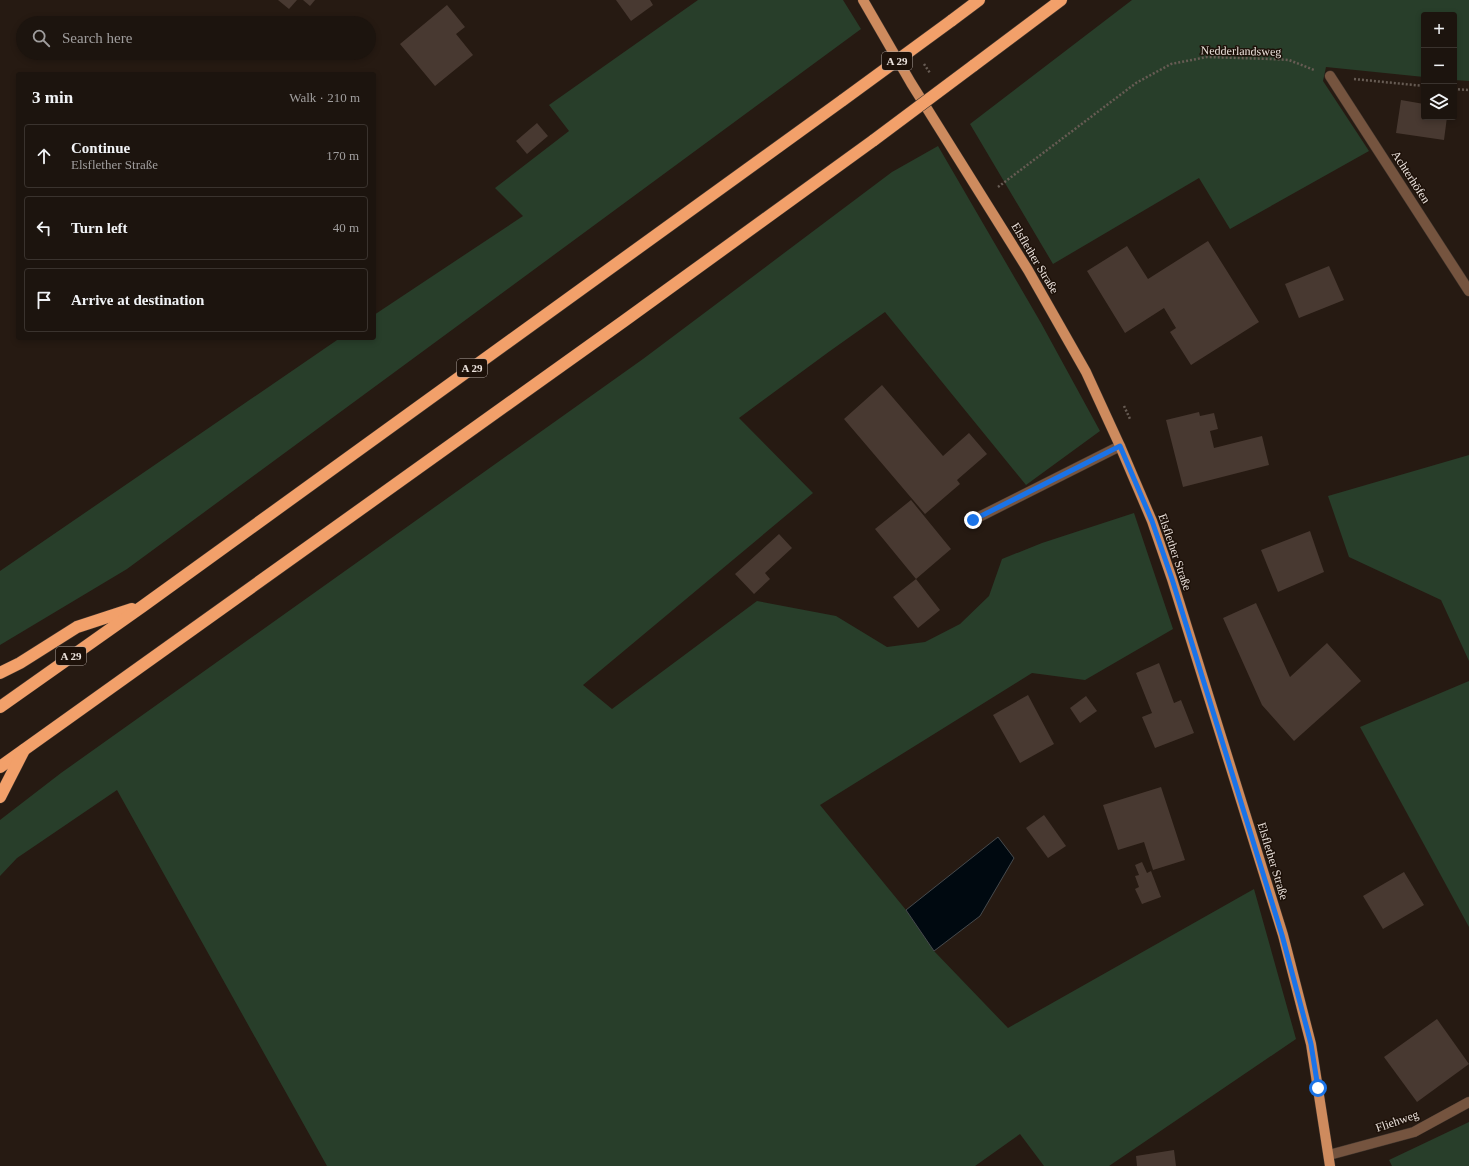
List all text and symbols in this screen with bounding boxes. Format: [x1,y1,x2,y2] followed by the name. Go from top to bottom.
[1421,12,1457,120] map controls
[1421,12,1457,48] button: +
[16,16,376,60] search box
[30,27,52,49] icon: search
[62,30,132,46] text: Search here
[1201,43,1281,59] street label: Nedderlandsweg
[1421,48,1457,84] button: −
[882,52,912,70] road number: A 29
[1421,84,1457,120] button: layers
[32,88,73,107] text: 3 min
[289,90,360,105] text: Walk · 210 m
[71,140,130,156] text: Continue
[33,145,55,167] icon: ahead
[326,148,359,163] text: 170 m
[1389,148,1433,206] street label: Achterhöfen
[71,157,158,172] text: Elsflether Straße
[33,217,55,239] icon: left
[71,220,128,236] text: Turn left
[333,220,359,235] text: 40 m
[1008,220,1062,296] street label: Elsflether Straße
[33,289,55,311] icon: arrive
[71,292,204,308] text: Arrive at destination
[457,359,487,377] road number: A 29
[964,511,982,529] route end
[1155,512,1195,592] street label: Elsflether Straße
[56,647,86,665] road number: A 29
[1255,821,1291,901] street label: Elsflether Straße
[1309,1079,1327,1097] route start
[1374,1107,1420,1135] street label: Fliehweg

